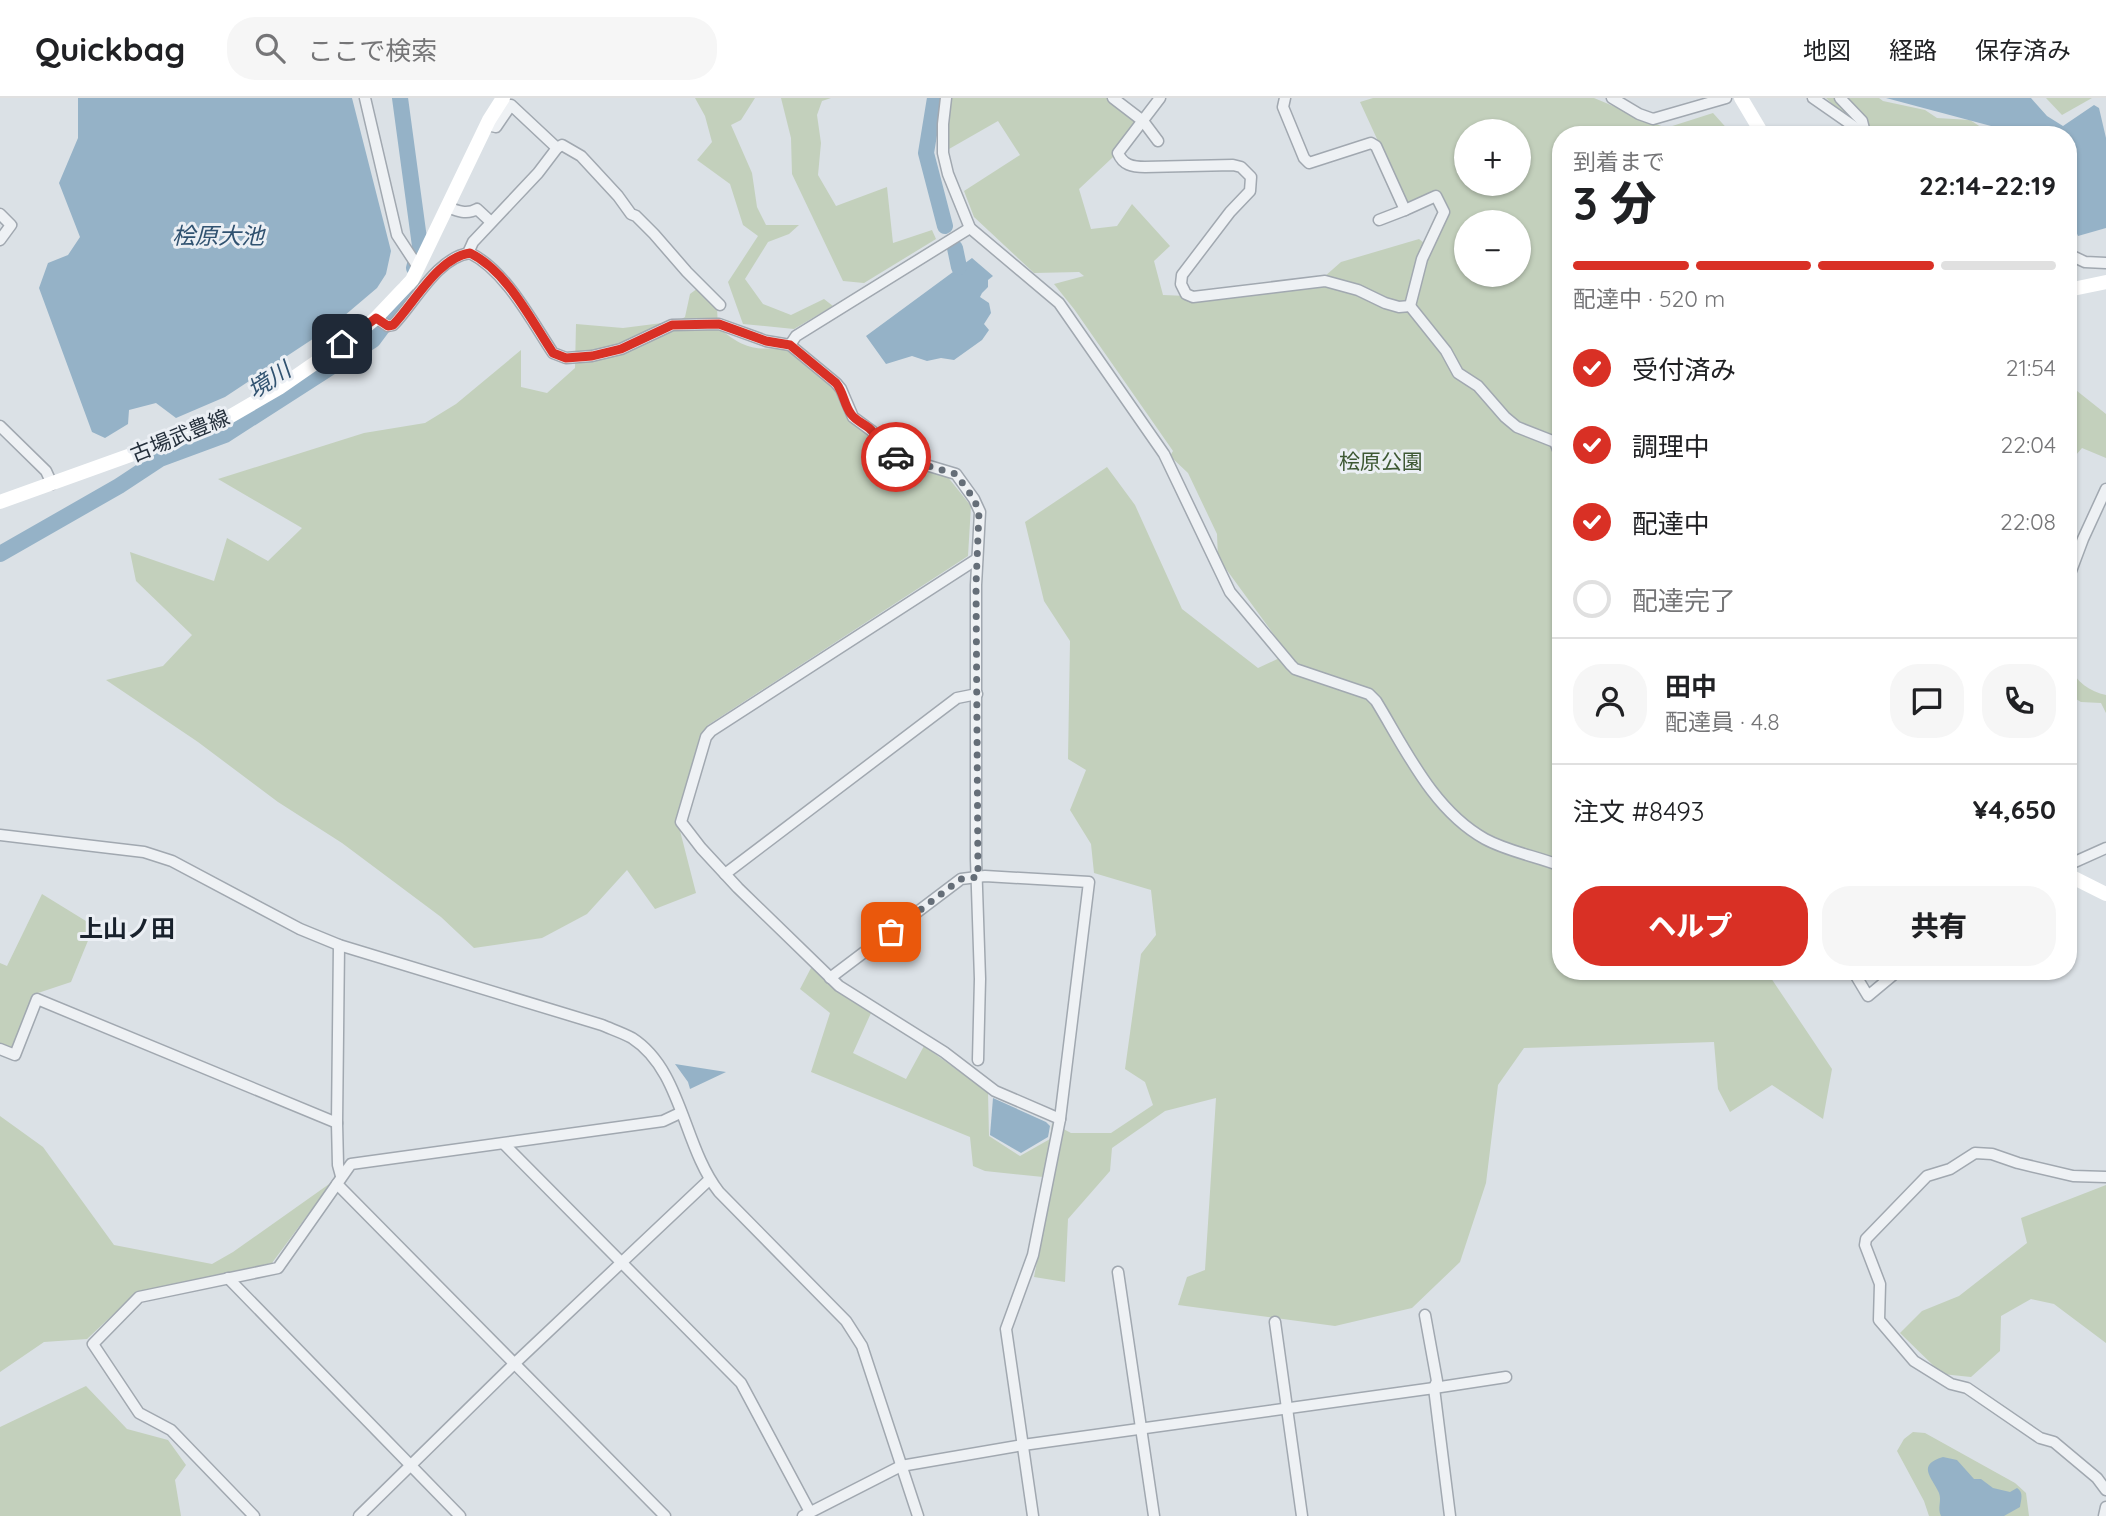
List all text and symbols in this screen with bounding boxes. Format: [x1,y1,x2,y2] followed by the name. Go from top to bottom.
[227,17,717,80] search box
[35,28,185,69] text: Quickbag
[251,29,289,67] icon: search
[307,34,437,67] text: ここで検索
[1803,35,1851,65] text: 地図
[1889,35,1937,65] text: 経路
[1975,35,2071,65] text: 保存済み
[1454,119,1531,287] map controls
[1454,119,1531,196] button: +
[1573,147,1665,176] text: 到着まで
[1919,169,2056,202] text: 22:14–22:19
[1573,174,1657,232] text: 3 分
[1454,210,1531,287] button: −
[172,221,266,250] water label: 桧原大池
[1573,284,1725,313] text: 配達中 · 520 m
[312,314,372,374] pin
[323,325,361,363] icon: home
[1573,349,1611,387] icon: check
[242,353,298,404] water label: 境川
[1632,353,1736,386] text: 受付済み
[2006,353,2056,382] text: 21:54
[126,403,233,467] street label: 古場武豊線
[861,422,931,492] courier
[1573,426,1611,464] icon: check
[1632,430,1710,463] text: 調理中
[2000,430,2056,459] text: 22:04
[877,438,915,476] icon: car
[1339,448,1423,474] park label: 桧原公園
[1573,503,1611,541] icon: check
[1632,507,1710,540] text: 配達中
[2000,507,2056,536] text: 22:08
[1632,584,1736,617] text: 配達完了
[1573,664,1647,738] button: person
[1890,664,1964,738] button: chat
[1982,664,2056,738] button: phone
[1665,670,1717,703] text: 田中
[1665,707,1780,736] text: 配達員 · 4.8
[1973,793,2056,826] text: ¥4,650
[1573,795,1704,828] text: 注文 #8493
[1573,886,1808,966] button: ヘルプ
[1822,886,2056,966] button: 共有
[861,902,921,962] pin
[79,913,175,943] district label: 上山ノ田
[872,913,910,951] icon: bag

